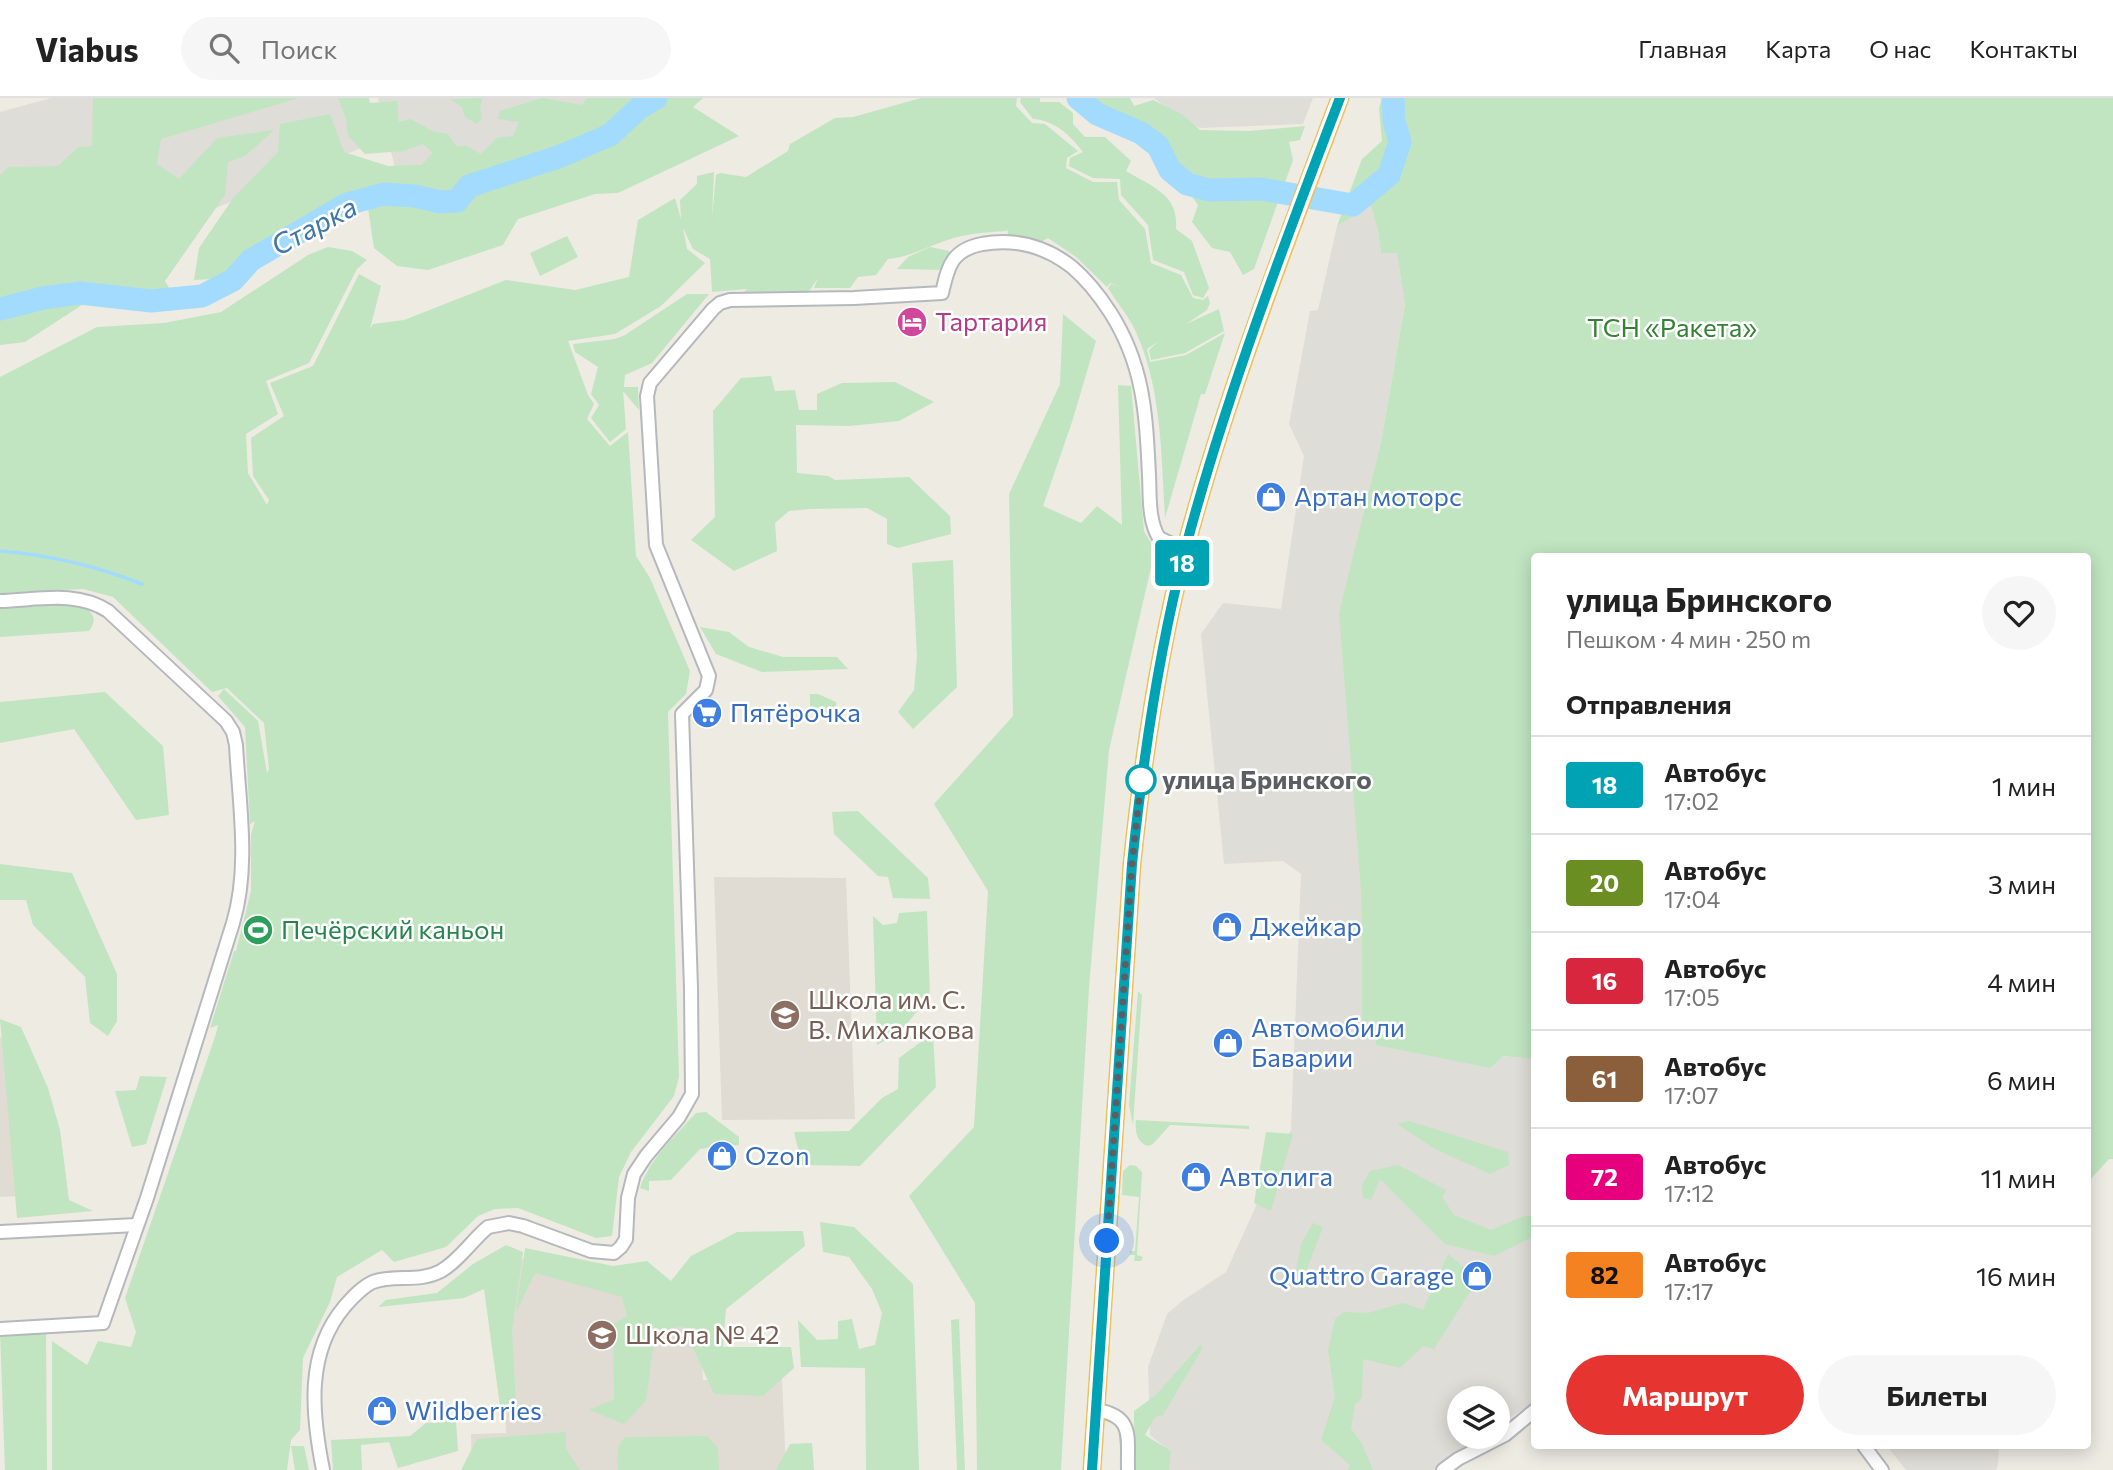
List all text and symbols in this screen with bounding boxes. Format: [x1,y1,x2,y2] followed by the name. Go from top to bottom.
[181,17,671,80] search box
[35,28,139,69] text: Viabus
[205,29,243,67] icon: search
[261,33,337,64] text: Поиск
[1638,34,1727,63] text: Главная
[1765,34,1831,63] text: Карта
[1869,34,1931,63] text: О нас
[1969,34,2078,63] text: Контакты
[265,188,362,262] water label: Старка
[895,305,929,339] hotel icon: Тартария
[935,305,1047,336] place label: Тартария
[1587,311,1757,342] park label: ТСН «Ракета»
[1254,480,1288,514] shop icon: Артан моторс
[1294,480,1462,511] place label: Артан моторс
[1150,540,1214,586] line badge: 18
[1169,548,1195,577] text: 18
[1982,576,2056,650] button: heart
[1566,578,1832,619] text: улица Бринского
[1566,625,1811,653] text: Пешком · 4 мин · 250 m
[1566,688,1732,719] text: Отправления
[690,696,724,730] supermarket icon: Пятёрочка
[730,696,861,727] place label: Пятёрочка
[1664,756,1766,787] text: Автобус
[1162,763,1372,794] place label: улица Бринского
[1126,765,1156,795] marker: улица Бринского
[1592,770,1617,799] text: 18
[1992,770,2056,801] text: 1 мин
[1664,787,1719,815] text: 17:02
[1664,854,1766,885] text: Автобус
[1590,868,1619,897] text: 20
[1988,868,2056,899] text: 3 мин
[1664,885,1720,913] text: 17:04
[1210,910,1244,944] shop icon: Джейкар
[1250,910,1362,941] place label: Джейкар
[241,913,275,947] sports icon: Печёрский каньон
[281,913,504,944] place label: Печёрский каньон
[1664,952,1766,983] text: Автобус
[1592,966,1617,995] text: 16
[1987,966,2056,997] text: 4 мин
[808,983,974,1044] place label: Школа им. С. В. Михалкова
[1664,983,1720,1011] text: 17:05
[768,998,802,1032] school or university icon: Школа им. С. В. Михалкова
[1251,1011,1405,1072] place label: Автомобили Баварии
[1211,1026,1245,1060] shop icon: Автомобили Баварии
[1664,1050,1766,1081] text: Автобус
[1592,1064,1617,1093] text: 61
[1987,1064,2056,1095] text: 6 мин
[1664,1081,1718,1109] text: 17:07
[705,1139,739,1173] shop icon: Ozon
[745,1139,810,1170] place label: Ozon
[1664,1148,1766,1179] text: Автобус
[1179,1160,1213,1194] shop icon: Автолига
[1219,1160,1333,1191] place label: Автолига
[1591,1162,1618,1191] text: 72
[1981,1162,2056,1193] text: 11 мин
[1664,1179,1714,1207] text: 17:12
[1089,1223,1124,1258] your location
[1664,1246,1766,1277] text: Автобус
[1269,1259,1454,1290] place label: Quattro Garage
[1460,1259,1494,1293] shop icon: Quattro Garage
[1590,1260,1619,1289] text: 82
[1976,1260,2056,1291] text: 16 мин
[1664,1277,1713,1305] text: 17:17
[585,1318,619,1352] school or university icon: Школа № 42
[625,1318,779,1349] place label: Школа № 42
[1566,1355,1804,1435] button: Маршрут
[1818,1355,2056,1435] button: Билеты
[1447,1386,1510,1449] map controls
[1447,1386,1510,1449] button: layers
[365,1394,399,1428] shop icon: Wildberries
[405,1394,542,1425] place label: Wildberries

